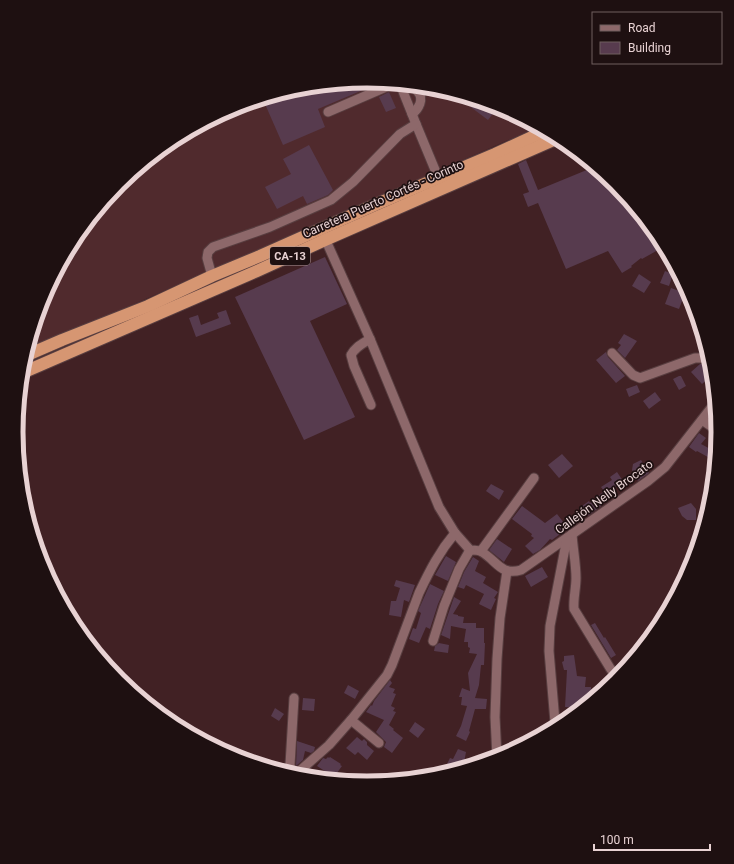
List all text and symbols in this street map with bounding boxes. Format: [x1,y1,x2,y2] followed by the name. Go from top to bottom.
[592,12,722,64] legend
[628,21,656,35] text: Road
[628,41,671,55] text: Building
[300,157,466,241] street label: Carretera Puerto Cortés - Corinto
[270,247,310,265] road number: CA-13
[553,457,656,537] street label: Callejón Nelly Brocato
[594,826,710,852] scale bar
[600,833,634,847] text: 100 m

